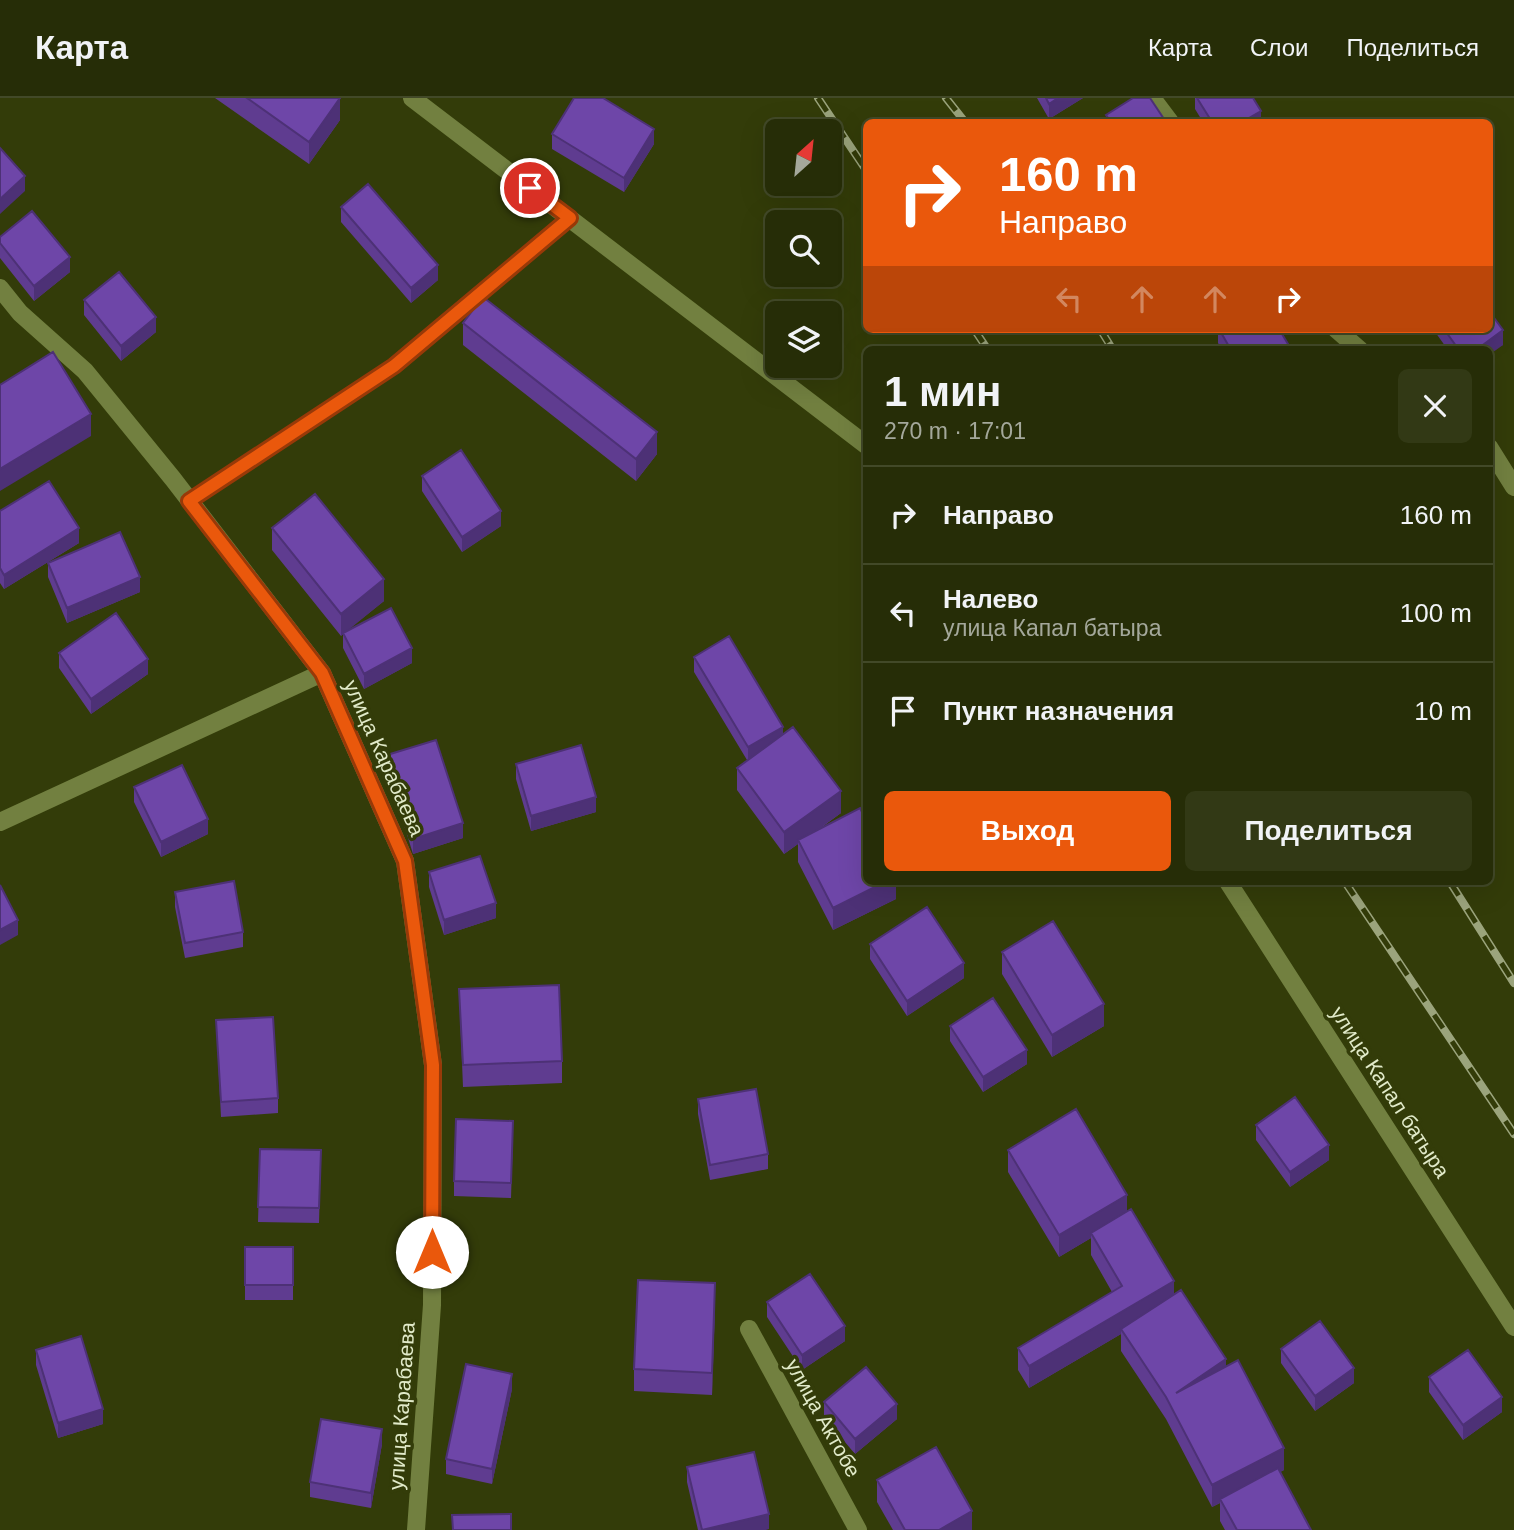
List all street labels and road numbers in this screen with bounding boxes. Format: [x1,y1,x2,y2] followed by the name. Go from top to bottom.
[340,676,429,840] street label: улица Карабаева
[1326,1002,1455,1182] street label: улица Капал батыра
[384,1321,419,1491] street label: улица Карабаева
[781,1355,865,1481] street label: улица Актобе

